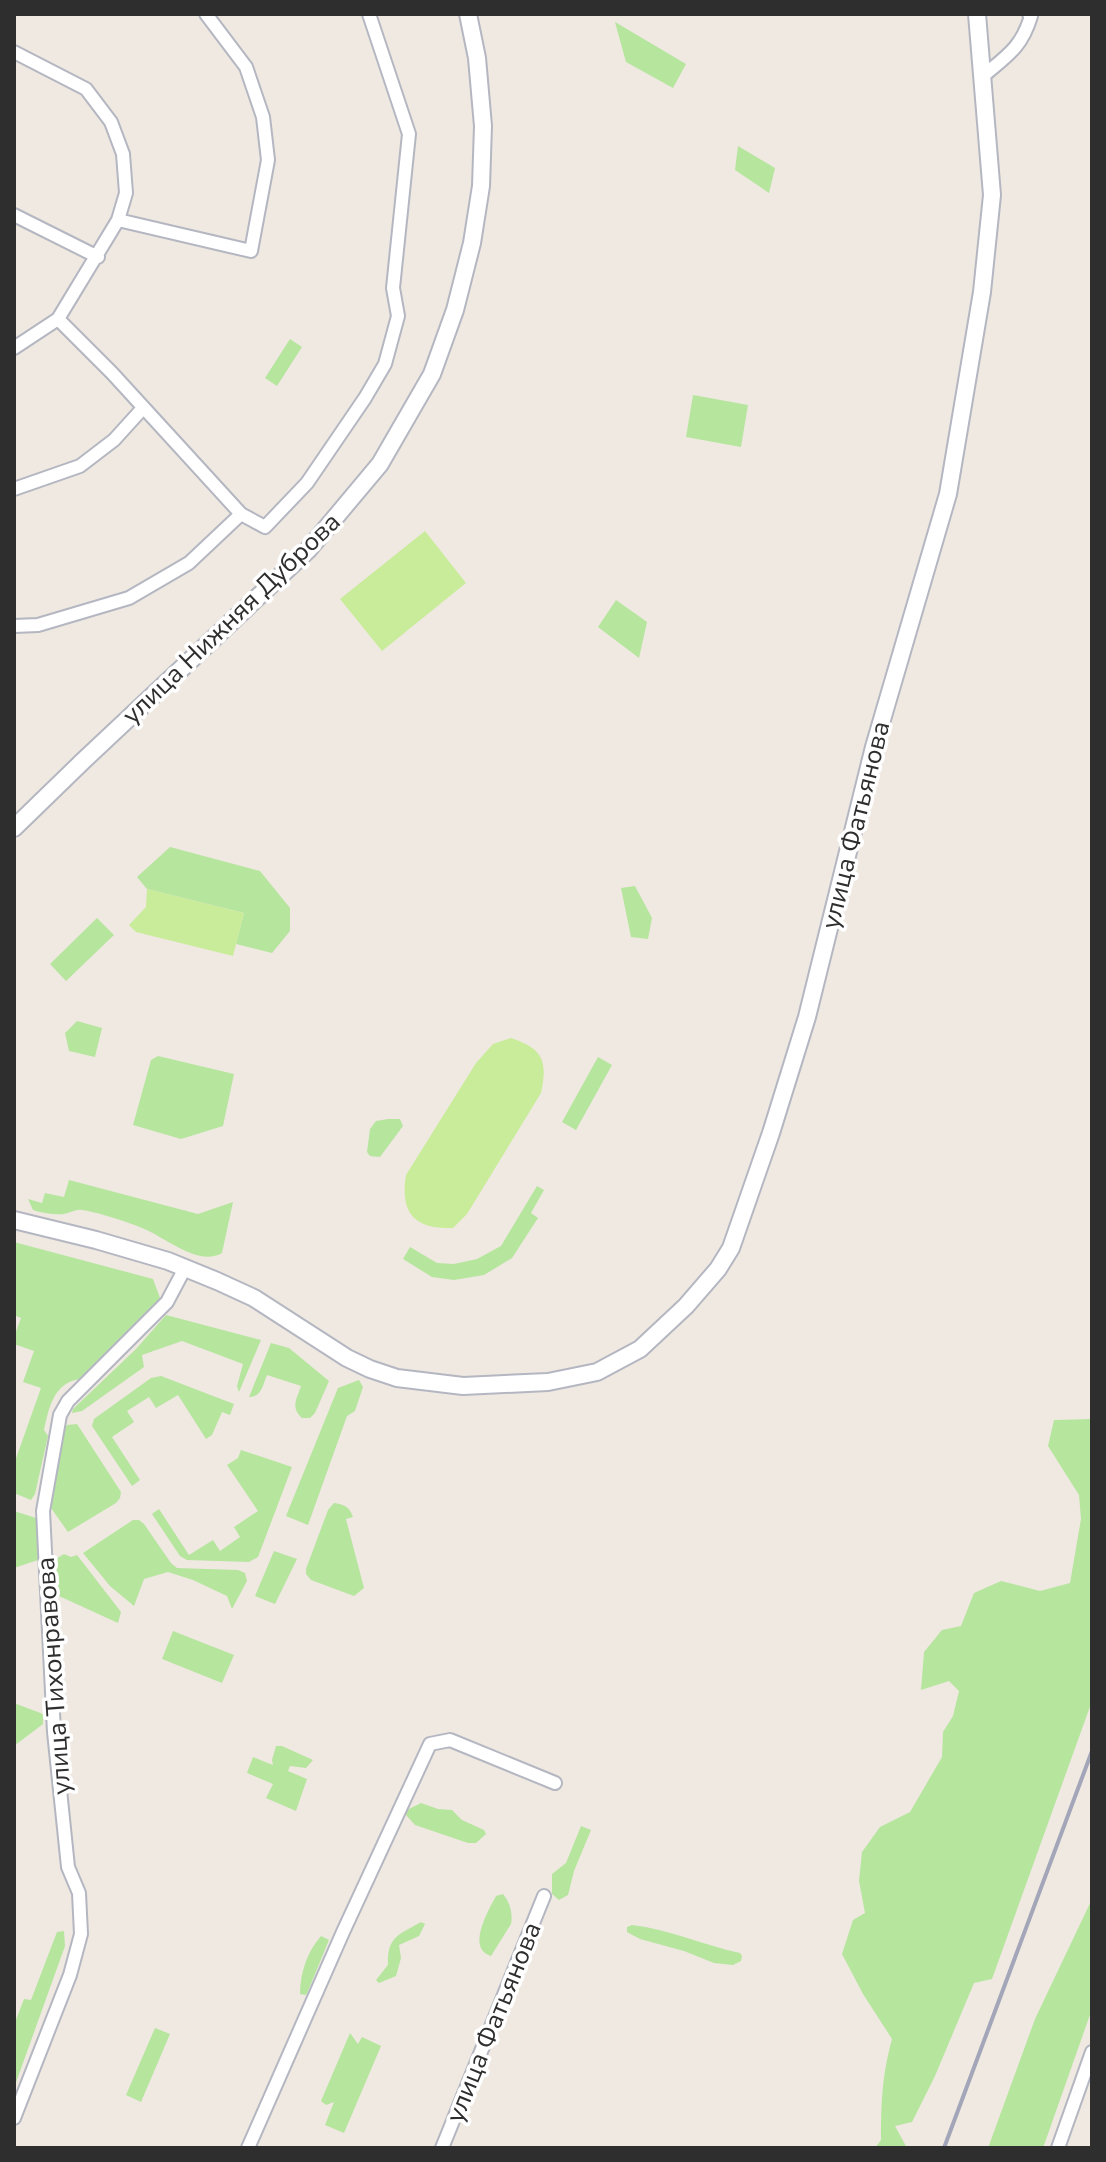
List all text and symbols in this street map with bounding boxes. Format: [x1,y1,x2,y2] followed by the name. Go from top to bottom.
[115,505,348,732] street label: улица Нижняя Дуброва
[813,717,898,933] street label: улица Фатьянова
[28,1556,79,1796] street label: улица Тихонравова
[437,1917,550,2128] street label: улица Фатьянова

